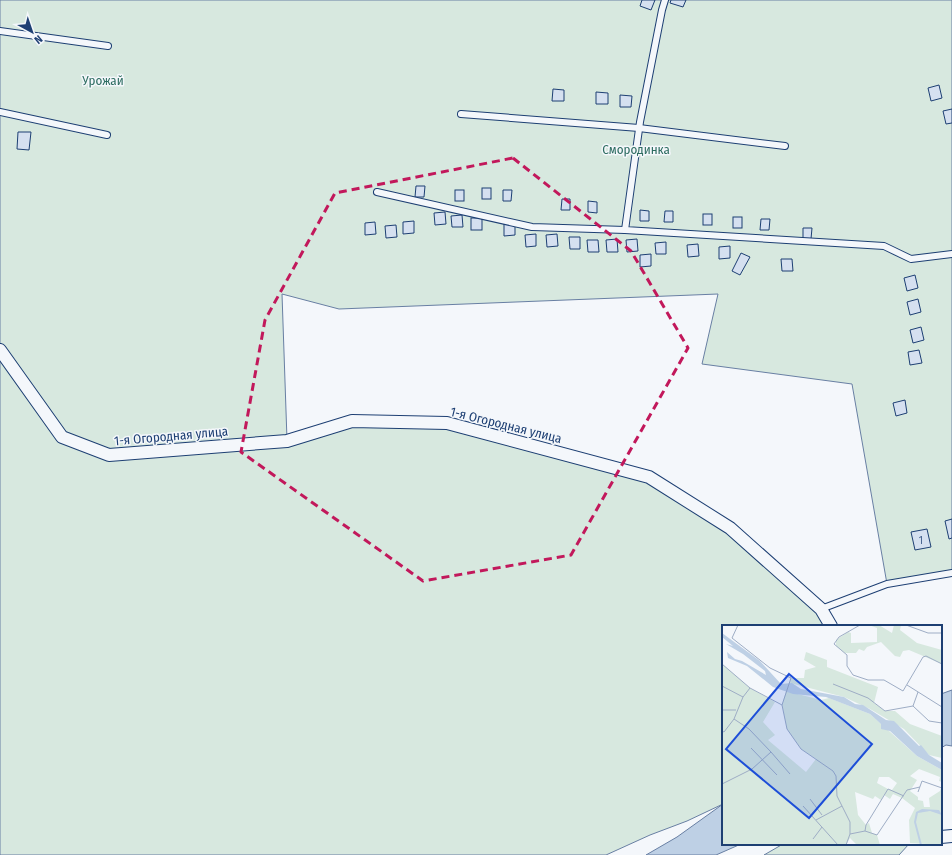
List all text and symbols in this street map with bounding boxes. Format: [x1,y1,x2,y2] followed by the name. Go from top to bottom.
[12,12,52,52] north arrow
[31,32,45,46] text: N
[81,73,124,88] park label: Урожай
[602,142,670,157] park label: Смородинка
[449,404,563,446] street label: 1-я Огородная улица
[113,424,229,448] street label: 1-я Огородная улица
[919,534,923,547] house number: 1
[722,625,942,845] inset map

